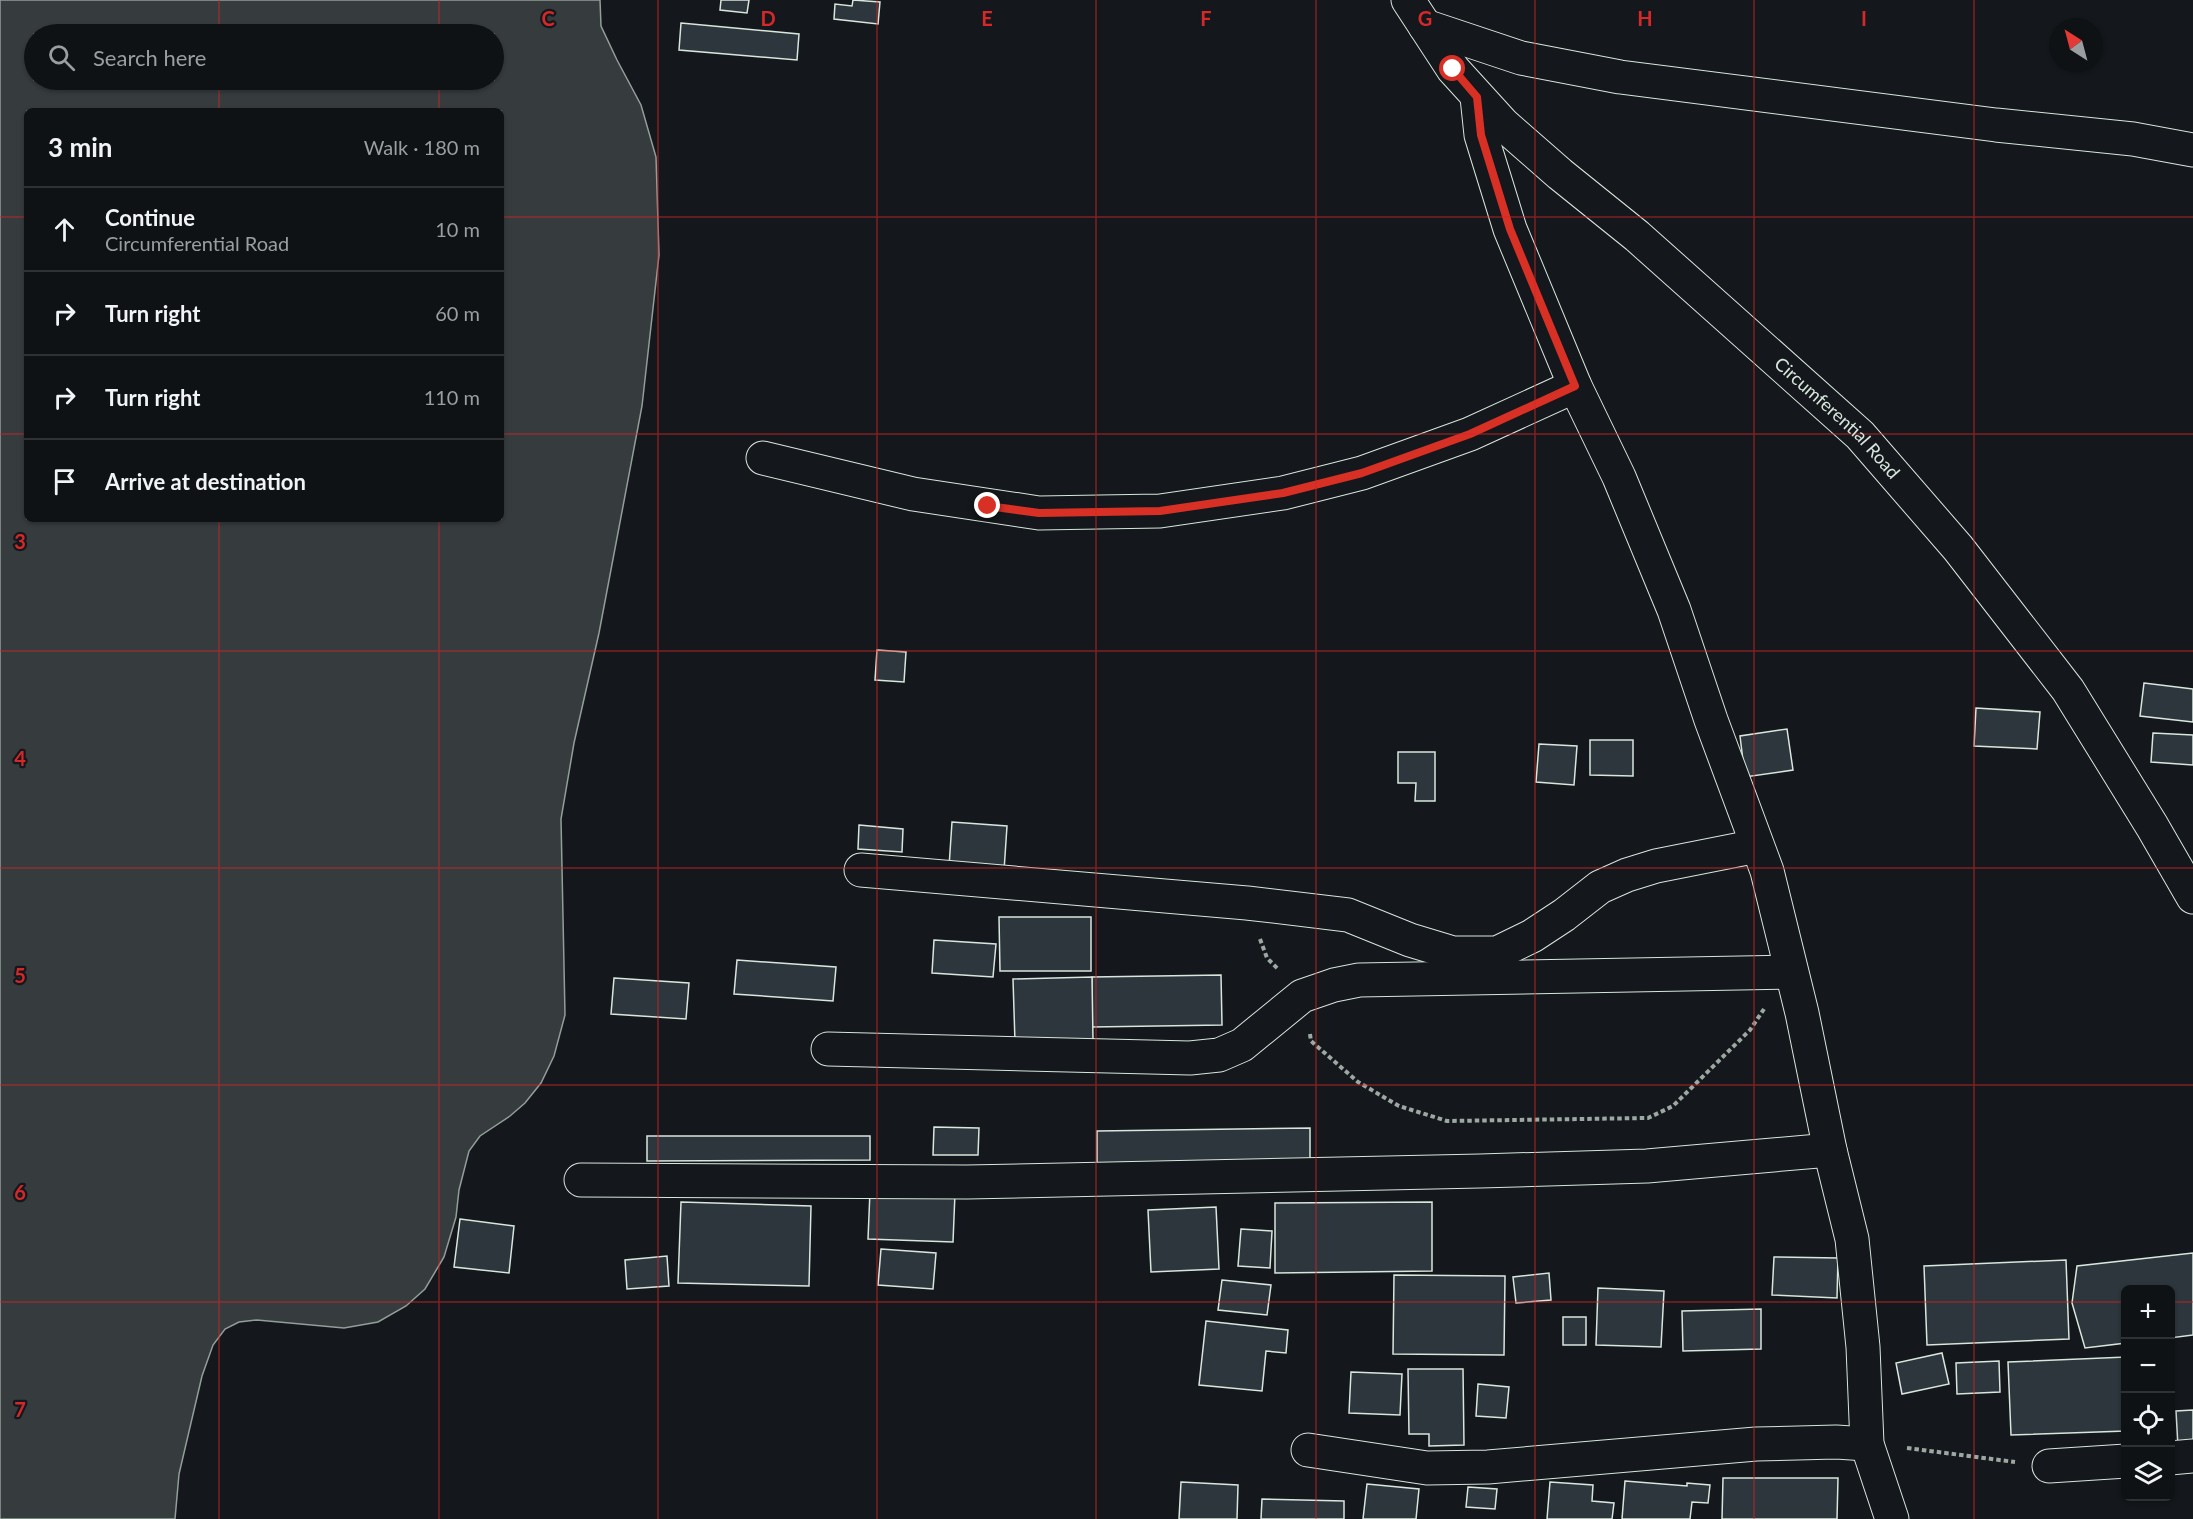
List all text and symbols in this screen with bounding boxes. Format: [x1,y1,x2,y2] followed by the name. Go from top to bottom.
[541,6,555,30] text: C
[760,6,776,30] text: D
[981,6,993,30] text: E
[1200,6,1212,30] text: F
[1418,6,1432,30] text: G
[1637,6,1653,30] text: H
[1861,6,1867,30] text: I
[2049,18,2103,72] north arrow
[24,24,504,90] search box
[45,41,78,74] icon: search
[93,44,206,71] text: Search here
[1439,55,1465,81] route start
[48,131,112,163] text: 3 min
[364,135,480,159] text: Walk · 180 m
[105,204,195,231] text: Continue
[48,213,81,246] icon: ahead
[435,217,480,241] text: 10 m
[105,231,289,255] text: Circumferential Road
[48,297,81,330] icon: right
[105,300,200,327] text: Turn right
[435,301,480,325] text: 60 m
[1770,352,1905,483] street label: Circumferential Road
[48,381,81,414] icon: right
[105,384,200,411] text: Turn right
[424,385,480,409] text: 110 m
[48,465,81,498] icon: arrive
[105,468,306,495] text: Arrive at destination
[974,492,1000,518] route end
[14,529,26,553] text: 3
[14,746,26,770] text: 4
[14,963,26,987] text: 5
[14,1180,26,1204] text: 6
[2121,1285,2175,1501] map controls
[2121,1285,2175,1339] button: +
[2121,1339,2175,1393] button: −
[2121,1393,2175,1447] button: locate
[14,1397,26,1421] text: 7
[2121,1447,2175,1501] button: layers

